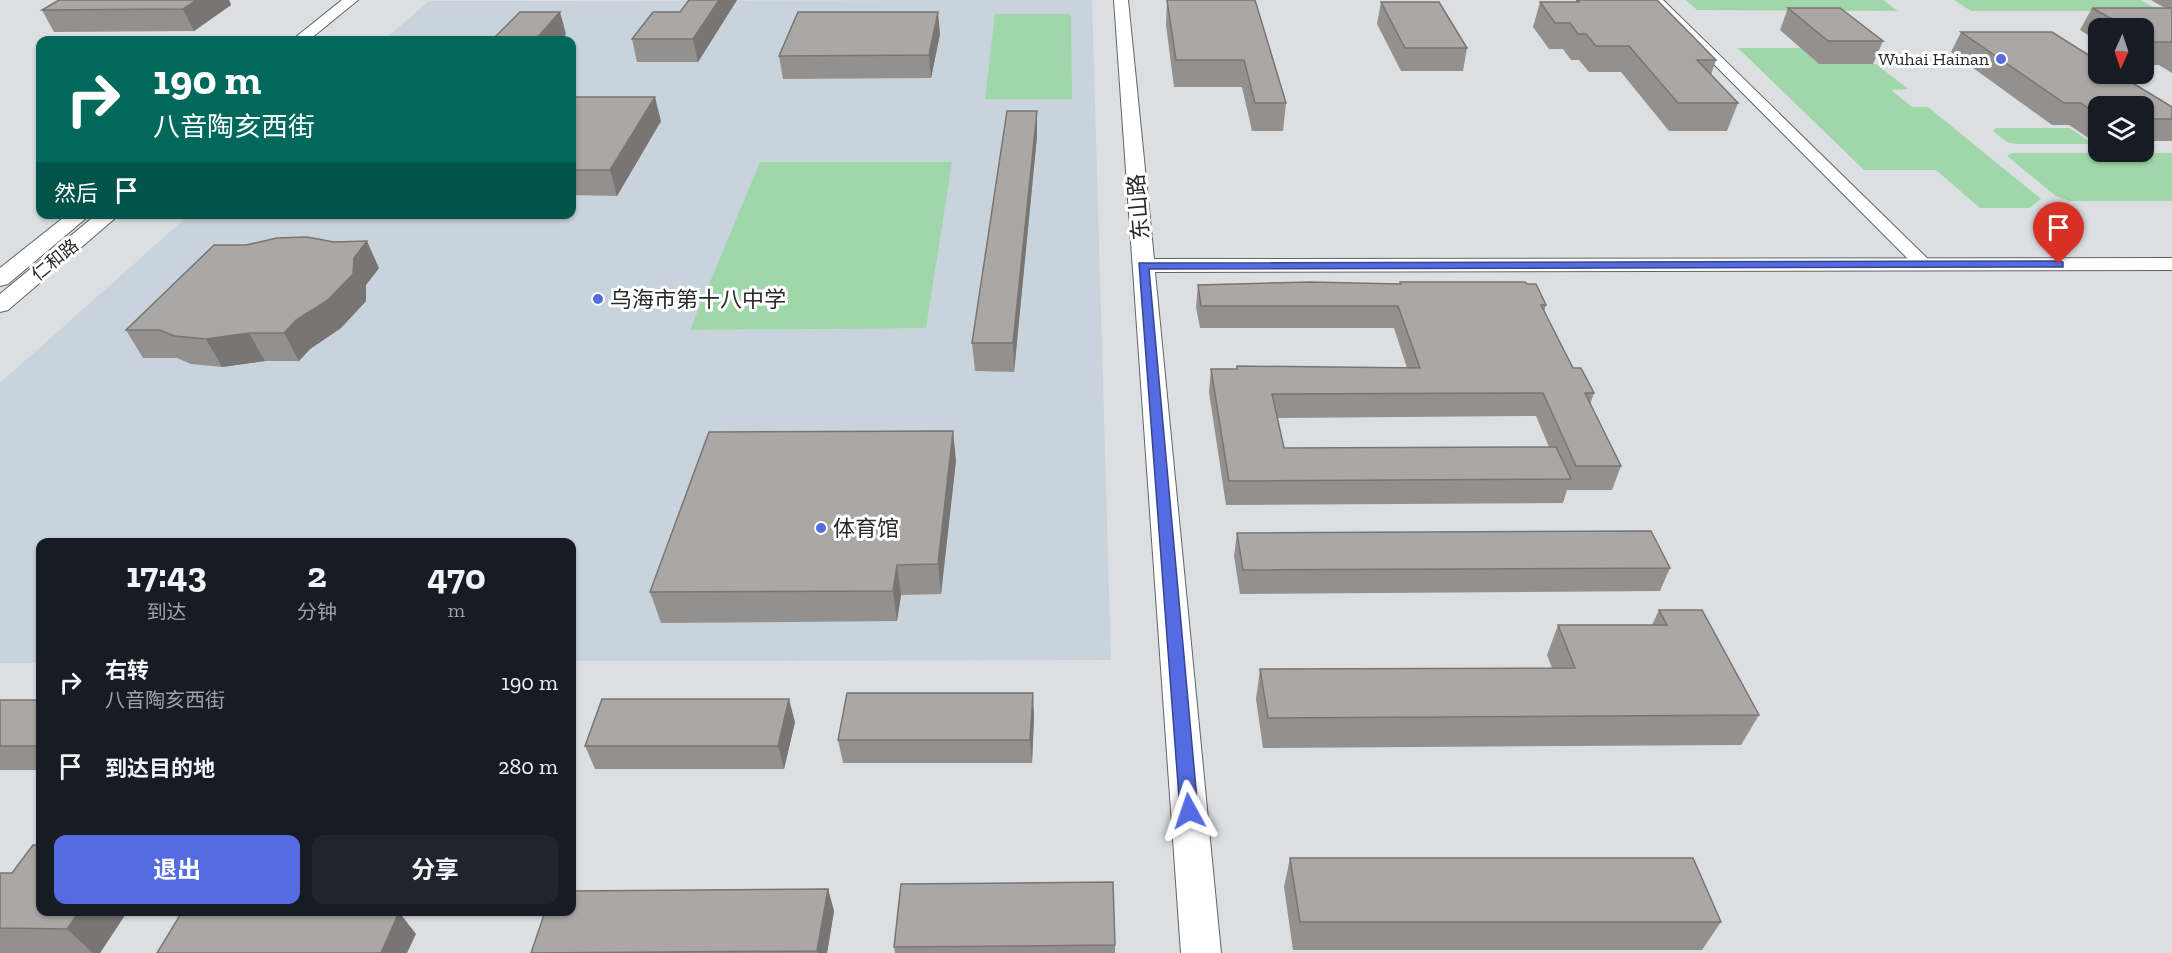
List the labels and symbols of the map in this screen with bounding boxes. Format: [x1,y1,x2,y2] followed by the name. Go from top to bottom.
[2088,18,2154,84] north arrow
[1878,48,1990,70] place label: Wuhai Hainan
[1994,52,2008,66] marker: Wuhai Hainan
[1122,173,1155,241] street label: 东山路
[2033,202,2084,264] pin
[27,234,83,286] street label: 仁和路
[610,286,786,313] place label: 乌海市第十八中学
[591,292,605,306] marker: 乌海市第十八中学
[833,515,899,542] place label: 体育馆
[814,521,828,535] marker: 体育馆
[1157,779,1221,843] position arrow

